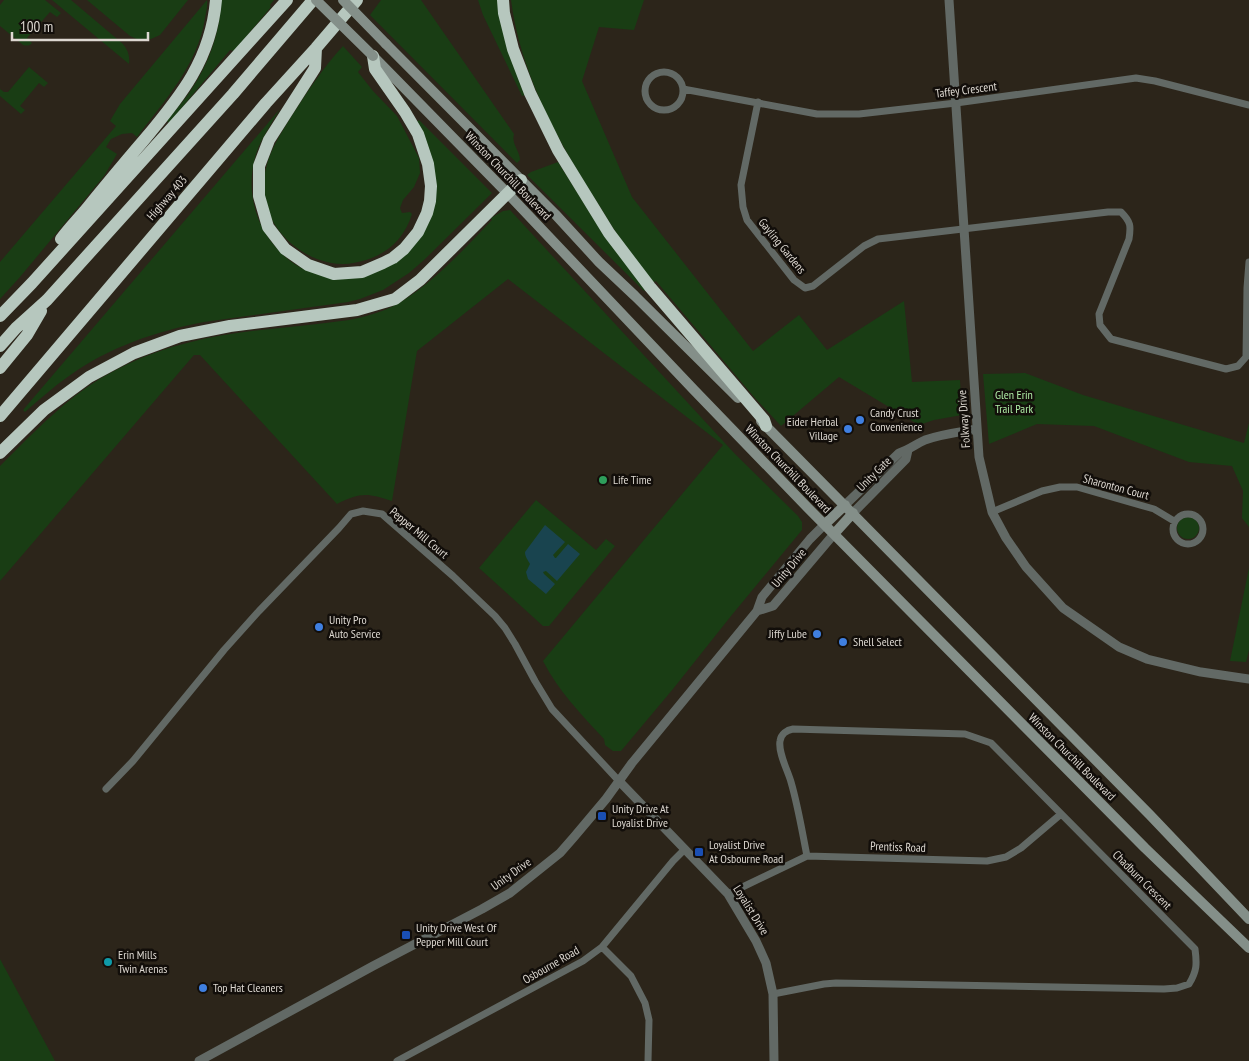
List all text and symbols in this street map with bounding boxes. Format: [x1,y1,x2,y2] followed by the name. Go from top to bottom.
[12,10,149,42] scale bar
[20,17,53,36] text: 100 m
[934,78,998,101] street label: Taffey Crescent
[462,128,554,223] street label: Winston Churchill Boulevard
[143,172,190,223] street label: Highway 403
[755,215,809,276] street label: Gayling Gardens
[995,387,1033,416] park label: Glen Erin Trail Park
[954,390,973,448] street label: Folkway Drive
[870,405,922,434] place label: Candy Crust Convenience
[787,414,838,443] place label: Eider Herbal Village
[854,414,866,426] marker: Candy Crust Convenience
[742,421,834,516] street label: Winston Churchill Boulevard
[842,423,854,435] marker: Eider Herbal Village
[853,453,894,494] street label: Unity Gate
[1082,471,1151,503] street label: Sharonton Court
[613,472,652,487] place label: Life Time
[597,474,609,486] marker: Life Time
[387,504,452,562] street label: Pepper Mill Court
[768,545,809,590] street label: Unity Drive
[329,612,381,641] place label: Unity Pro Auto Service
[313,621,325,633] marker: Unity Pro Auto Service
[767,626,807,641] place label: Jiffy Lube
[811,628,823,640] marker: Jiffy Lube
[853,634,903,649] place label: Shell Select
[837,636,849,648] marker: Shell Select
[1026,710,1119,803] street label: Winston Churchill Boulevard
[612,801,670,830] place label: Unity Drive At Loyalist Drive
[596,810,608,822] marker: Unity Drive At Loyalist Drive
[709,837,783,866] place label: Loyalist Drive At Osbourne Road
[870,838,926,855] street label: Prentiss Road
[693,846,705,858] marker: Loyalist Drive At Osbourne Road
[1110,847,1176,913] street label: Chadburn Crescent
[488,854,534,893] street label: Unity Drive
[730,882,773,937] street label: Loyalist Drive
[416,920,497,949] place label: Unity Drive West Of Pepper Mill Court
[400,929,412,941] marker: Unity Drive West Of Pepper Mill Court
[520,942,582,987] street label: Osbourne Road
[118,947,167,976] place label: Erin Mills Twin Arenas
[102,956,114,968] marker: Erin Mills Twin Arenas
[213,980,283,995] place label: Top Hat Cleaners
[197,982,209,994] marker: Top Hat Cleaners

